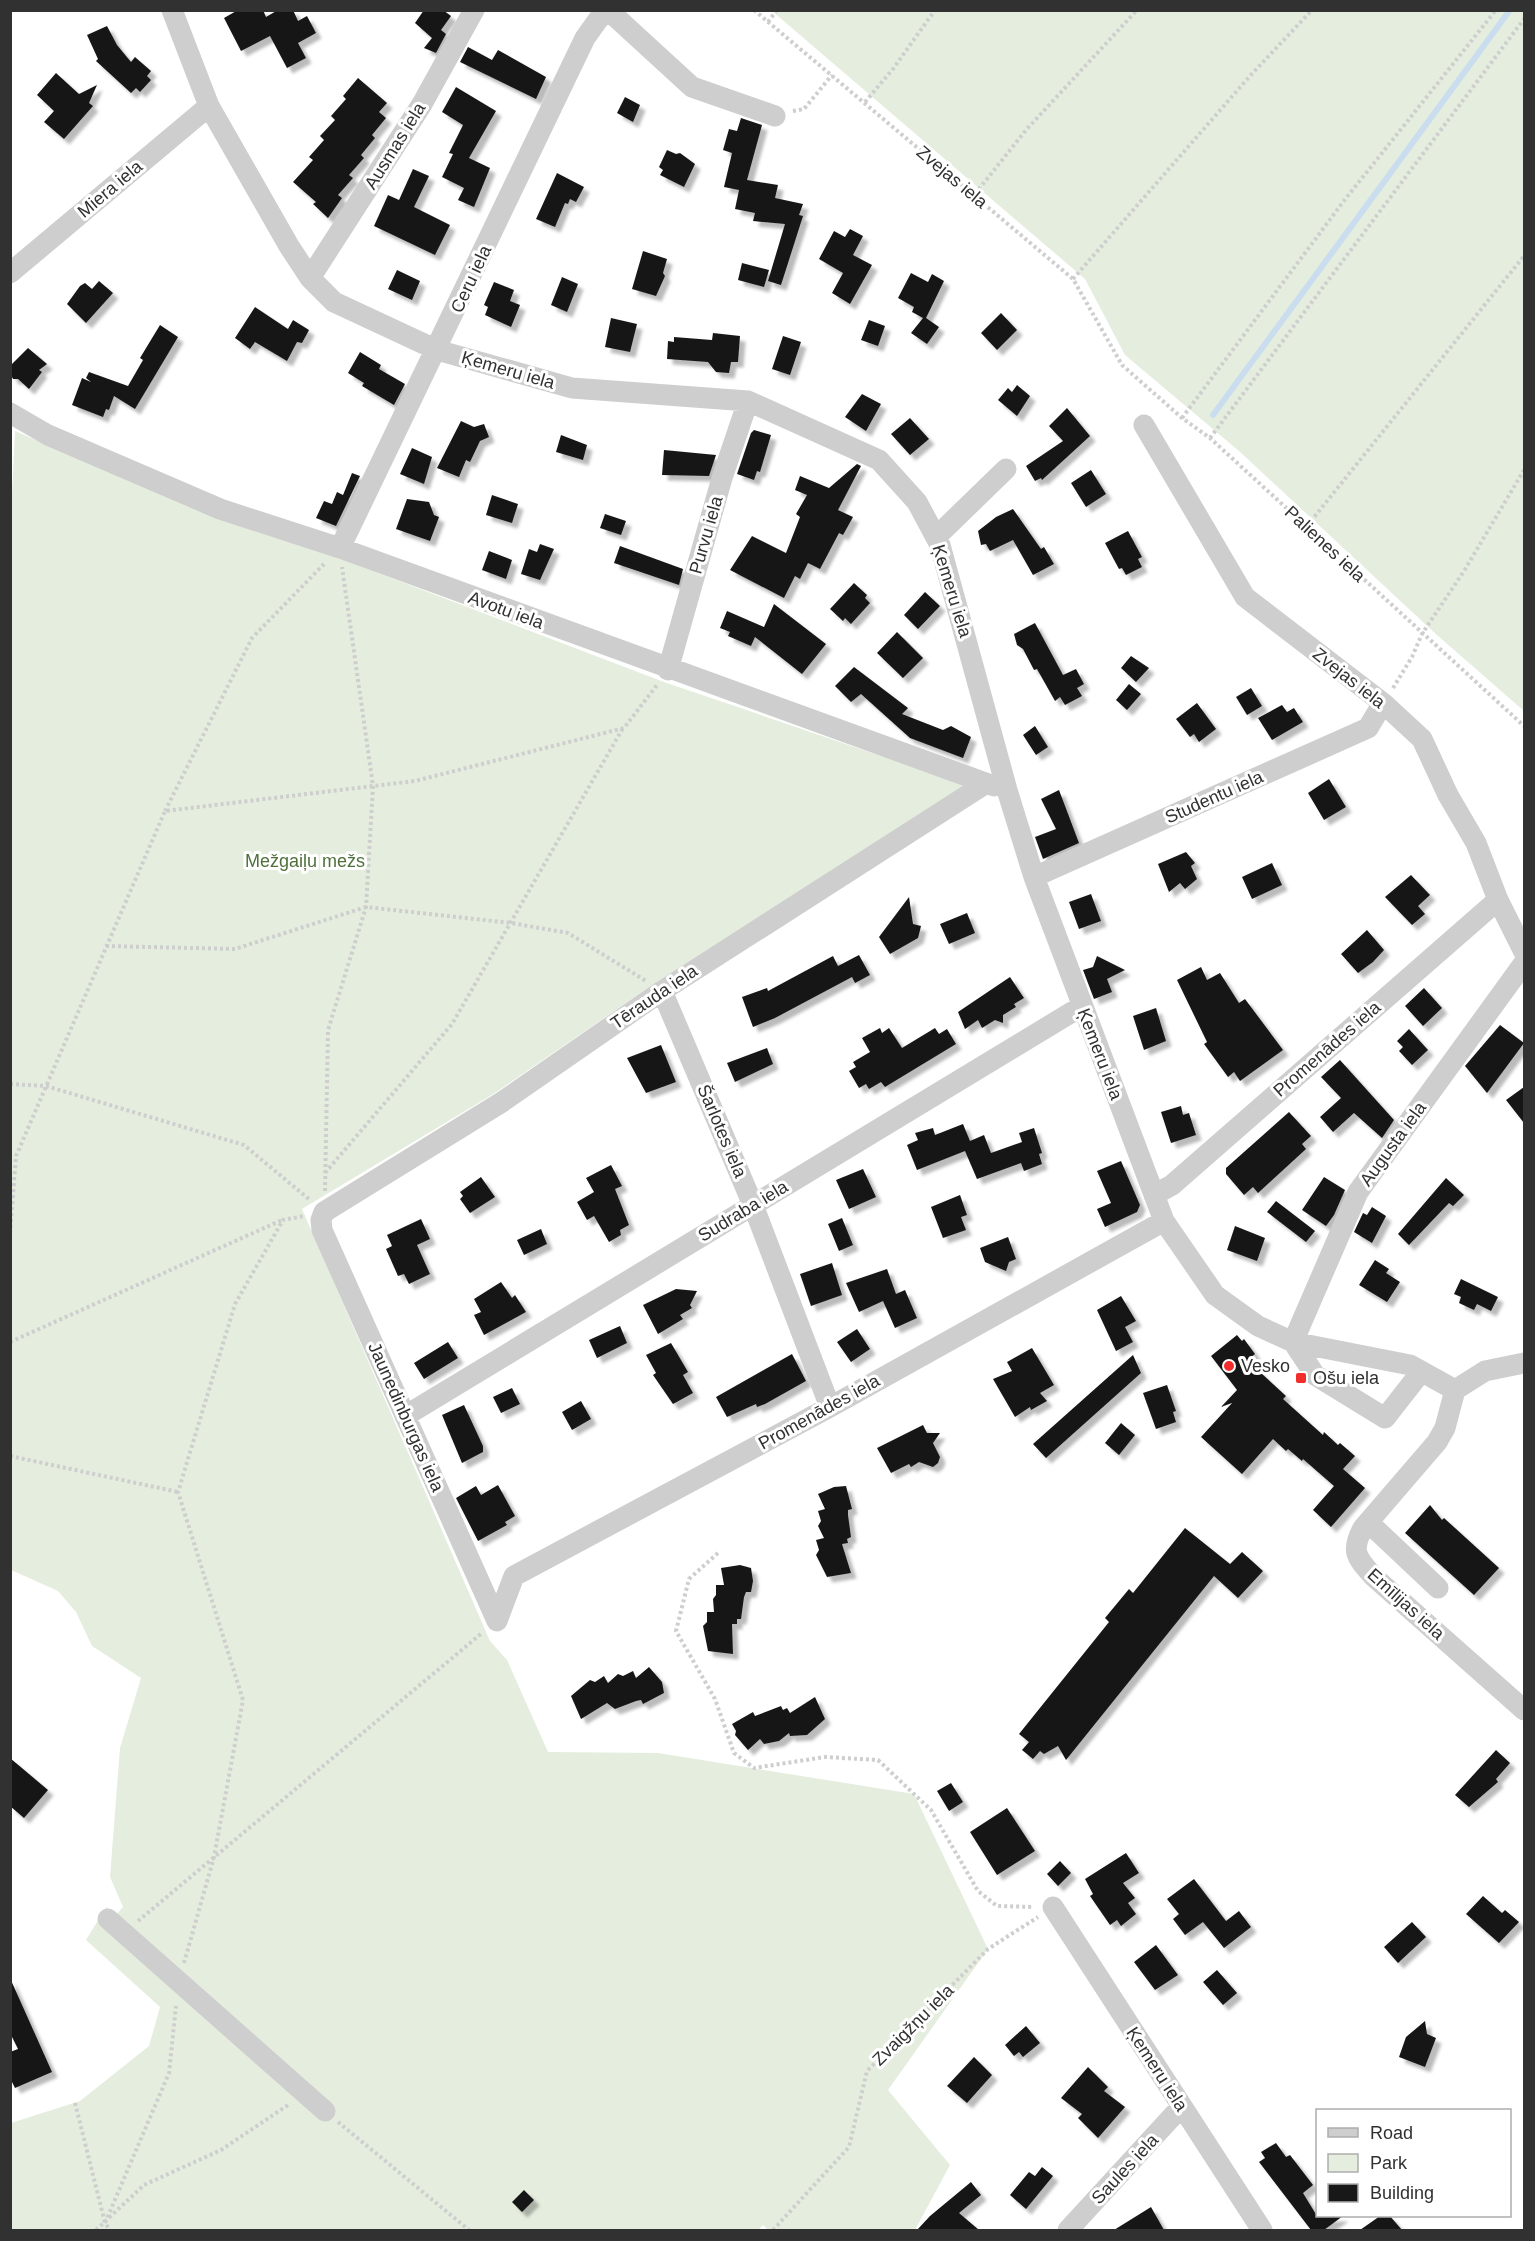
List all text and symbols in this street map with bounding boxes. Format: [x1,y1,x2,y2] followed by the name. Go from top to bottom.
[361,98,430,193] street label: Ausmas iela
[913,142,992,213] street label: Zvejas iela
[74,156,147,222] street label: Miera iela
[447,241,496,316] street label: Ceru iela
[459,347,558,393] street label: Ķemeru iela
[685,493,727,576] street label: Purvu iela
[1281,502,1370,587] street label: Palienes iela
[928,542,976,641] street label: Ķemeru iela
[466,587,547,633] street label: Avotu iela
[1309,644,1390,713] street label: Zvejas iela
[1162,766,1267,828] street label: Studentu iela
[245,851,365,871] park label: Mežgaiļu mežs
[607,960,702,1033] street label: Tērauda iela
[1269,996,1385,1101] street label: Promenādes iela
[1073,1006,1127,1103] street label: Ķemeru iela
[693,1081,752,1181] street label: Šarlotes iela
[1356,1097,1431,1190] street label: Augusta iela
[695,1176,792,1246] street label: Sudraba iela
[364,1339,448,1496] street label: Jaunedinburgas iela
[1241,1356,1290,1376] place label: Vesko
[1222,1359,1236,1373] marker: Vesko
[1313,1368,1380,1388] place label: Ošu iela
[755,1370,884,1453] street label: Promenādes iela
[1294,1371,1308,1385] marker: Ošu iela
[1364,1564,1449,1644] street label: Emīlijas iela
[868,1980,958,2070] street label: Zvaigžņu iela
[1122,2023,1192,2116] street label: Ķemeru iela
[1316,2109,1511,2217] legend
[1370,2123,1413,2143] text: Road
[1088,2129,1163,2208] street label: Saules iela
[1370,2153,1408,2173] text: Park
[1370,2183,1434,2203] text: Building

